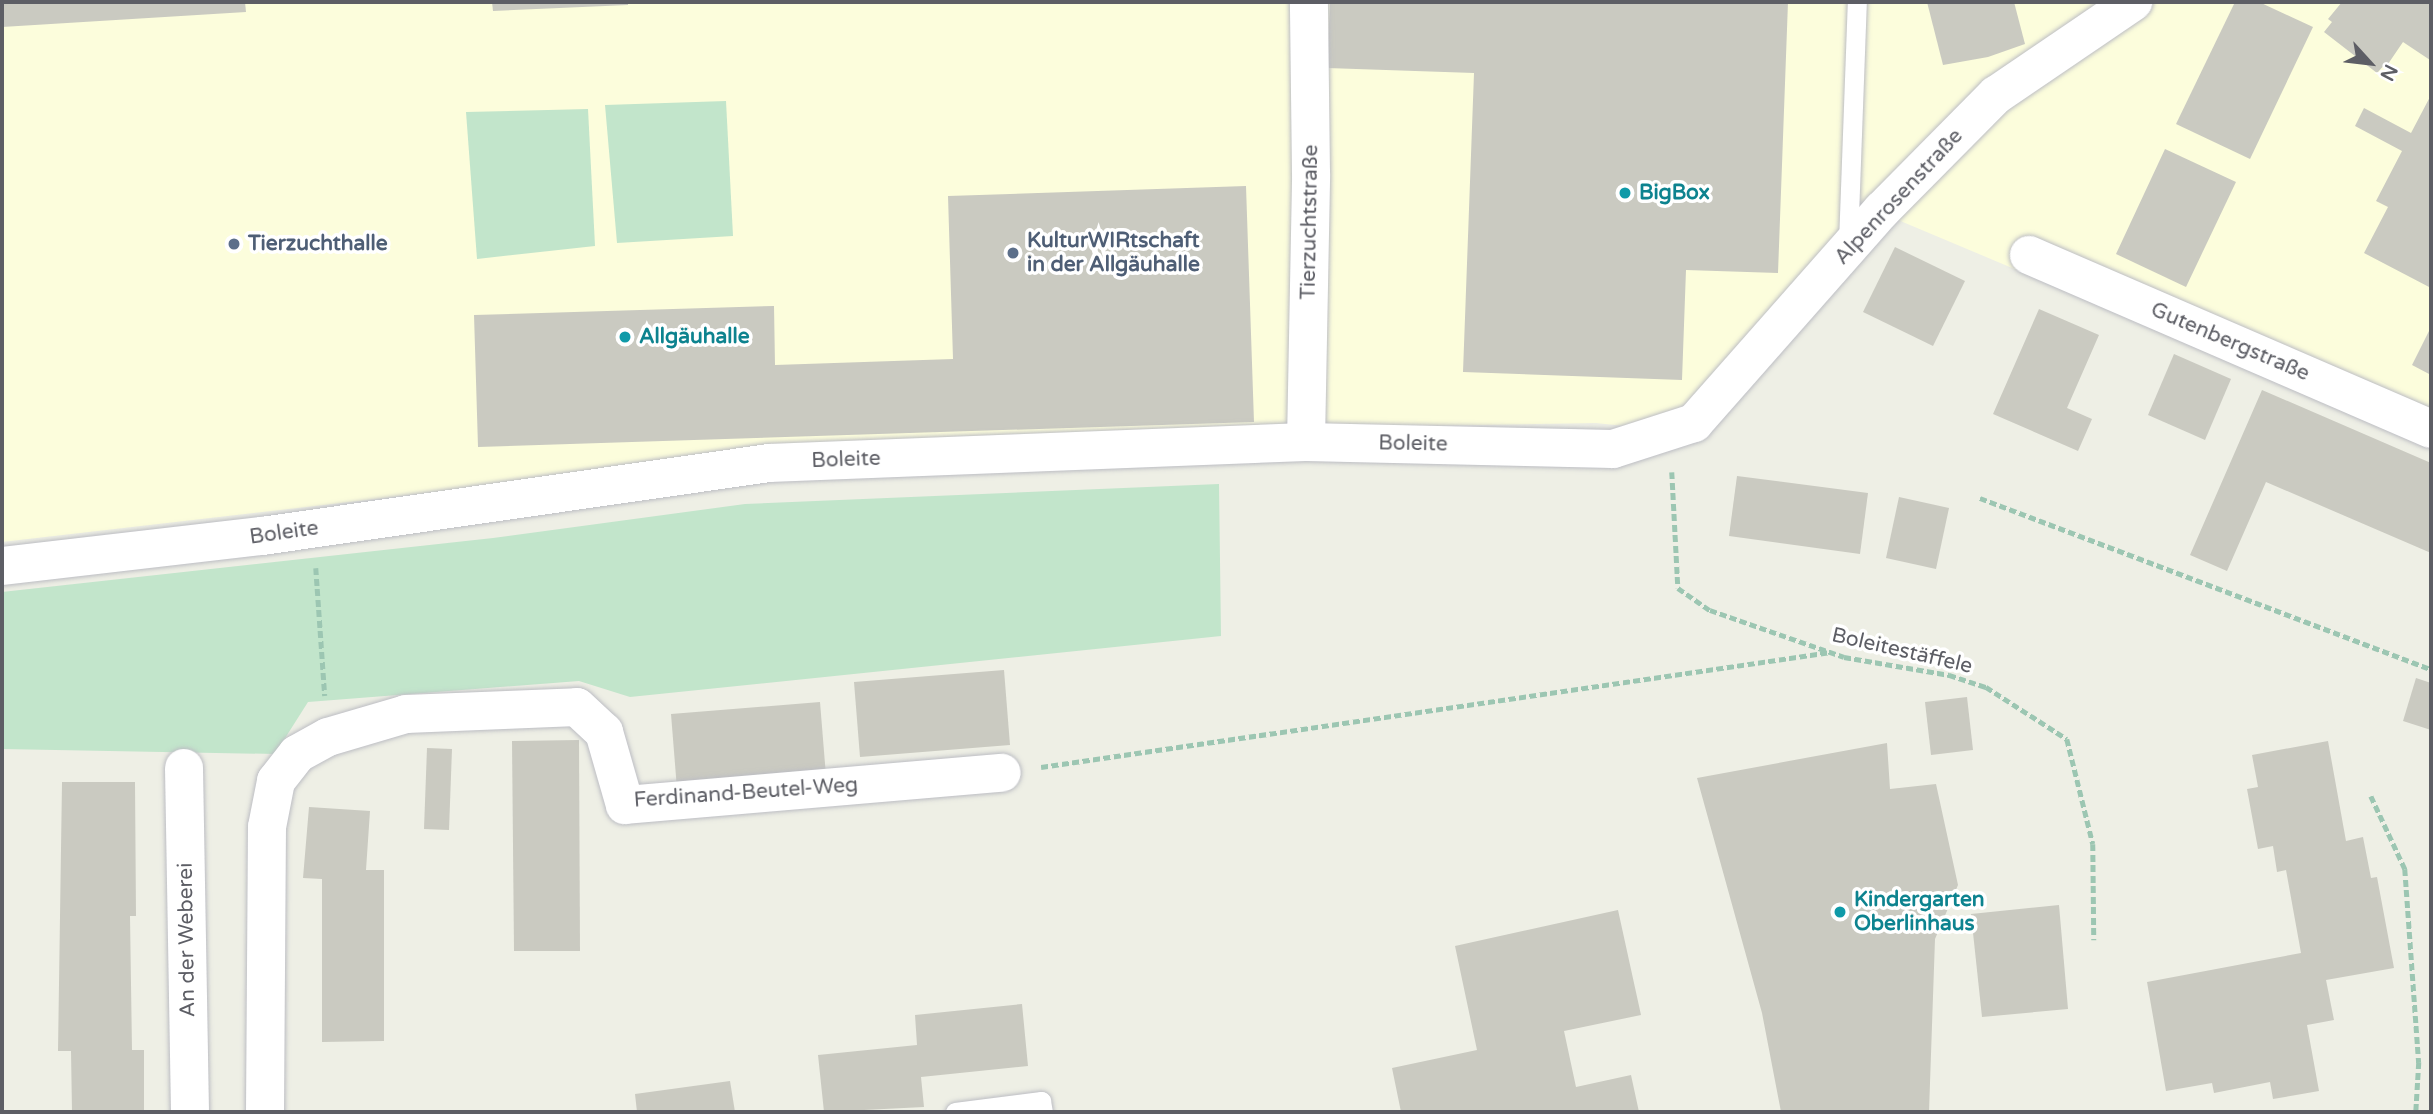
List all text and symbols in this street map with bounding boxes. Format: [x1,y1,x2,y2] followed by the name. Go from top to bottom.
[2335,28,2405,98] north arrow
[2375,61,2402,84] text: N
[1830,124,1968,270] street label: Alpenrosenstraße
[1296,144,1324,300] street label: Tierzuchtstraße
[1639,180,1710,206] place label: BigBox
[1617,185,1633,201] marker: BigBox
[1027,228,1200,278] place label: KulturWIRtschaft in der Allgäuhalle
[248,231,388,257] place label: Tierzuchthalle
[226,236,242,252] marker: Tierzuchthalle
[1005,245,1021,261] marker: KulturWIRtschaft in der Allgäuhalle
[2147,297,2313,387] street label: Gutenbergstraße
[639,324,750,350] place label: Allgäuhalle
[617,329,633,345] marker: Allgäuhalle
[1378,431,1448,457] street label: Boleite
[811,446,881,474] street label: Boleite
[248,516,320,550] street label: Boleite
[1829,623,1975,679] street label: Boleitestäffele
[633,773,859,813] street label: Ferdinand-Beutel-Weg
[173,863,201,1017] street label: An der Weberei
[1854,887,1985,937] place label: Kindergarten Oberlinhaus
[1832,904,1848,920] marker: Kindergarten Oberlinhaus

